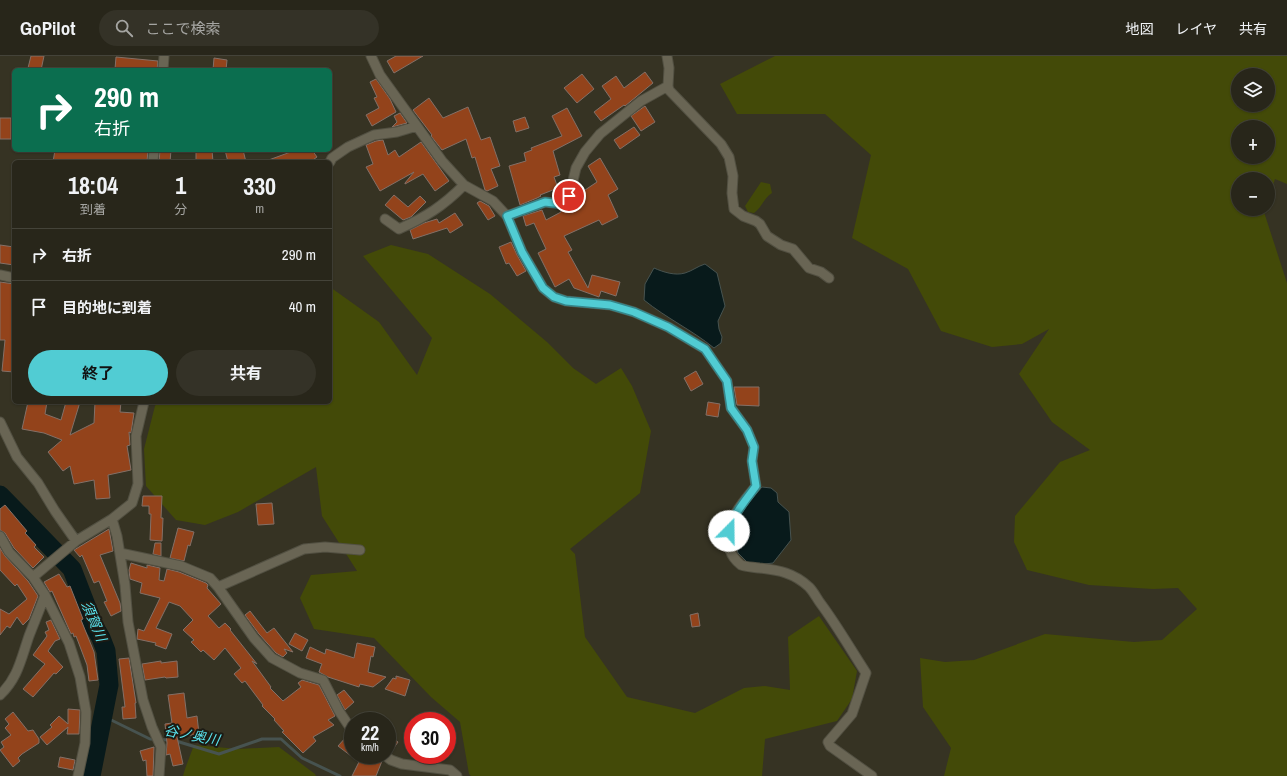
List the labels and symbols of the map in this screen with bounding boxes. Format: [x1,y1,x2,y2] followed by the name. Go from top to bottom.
[552,179,586,213] pin
[708,510,750,552] position arrow
[78,598,111,646] water label: 須賀川
[404,712,456,764] speed limit sign: 30
[163,721,223,750] water label: 谷ノ奥川

